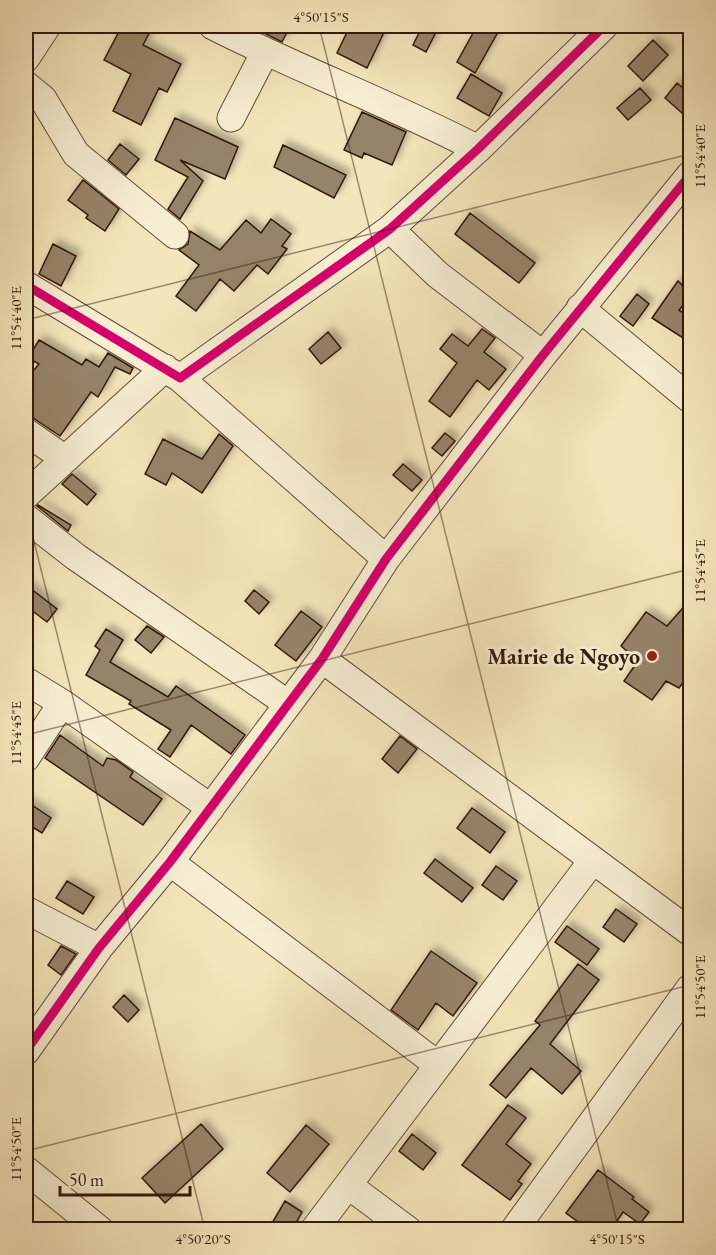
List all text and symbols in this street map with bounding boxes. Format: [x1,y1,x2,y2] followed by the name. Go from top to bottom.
[293,7,349,26] text: 4°50'15"S
[690,123,709,188] text: 11°54'40"E
[6,285,25,350] text: 11°54'40"E
[690,538,709,603] text: 11°54'45"E
[487,642,640,671] place label: Mairie de Ngoyo
[645,649,659,663] marker: Mairie de Ngoyo
[6,700,25,765] text: 11°54'45"E
[690,954,709,1019] text: 11°54'50"E
[6,1116,25,1181] text: 11°54'50"E
[60,1159,190,1197] scale bar
[69,1168,104,1191] text: 50 m
[175,1229,231,1248] text: 4°50'20"S
[589,1229,645,1248] text: 4°50'15"S

